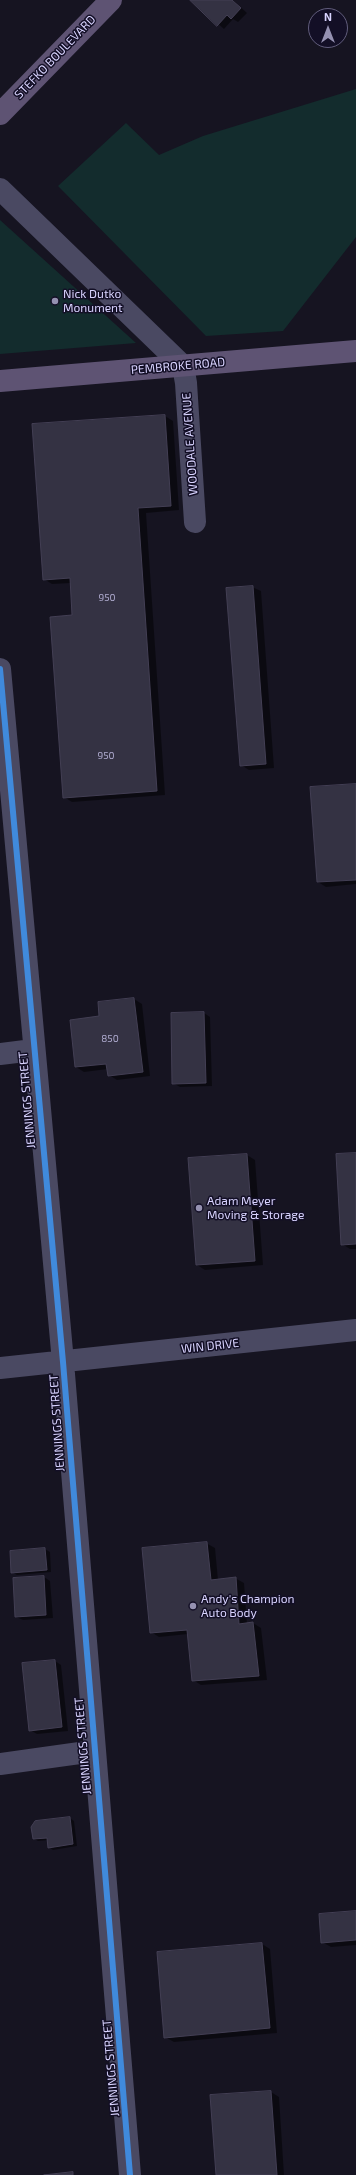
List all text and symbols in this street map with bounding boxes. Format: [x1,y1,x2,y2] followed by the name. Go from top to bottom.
[308,8,348,48] north arrow
[324,10,332,23] text: N
[11,12,99,102] street label: STEFKO BOULEVARD
[63,287,123,315] place label: Nick Dutko Monument
[50,296,60,306] marker: Nick Dutko Monument
[130,355,226,377] street label: PEMBROKE ROAD
[179,392,201,496] street label: WOODALE AVENUE
[98,592,116,604] house number: 950
[97,750,115,762] house number: 950
[101,1033,119,1045] house number: 850
[16,1051,38,1149] street label: JENNINGS STREET
[207,1194,304,1222] place label: Adam Meyer Moving & Storage
[194,1203,204,1213] marker: Adam Meyer Moving & Storage
[180,1336,240,1356] street label: WIN DRIVE
[46,1374,68,1472] street label: JENNINGS STREET
[201,1592,295,1620] place label: Andy's Champion Auto Body
[188,1601,198,1611] marker: Andy's Champion Auto Body
[72,1697,94,1795] street label: JENNINGS STREET
[100,2019,122,2117] street label: JENNINGS STREET

